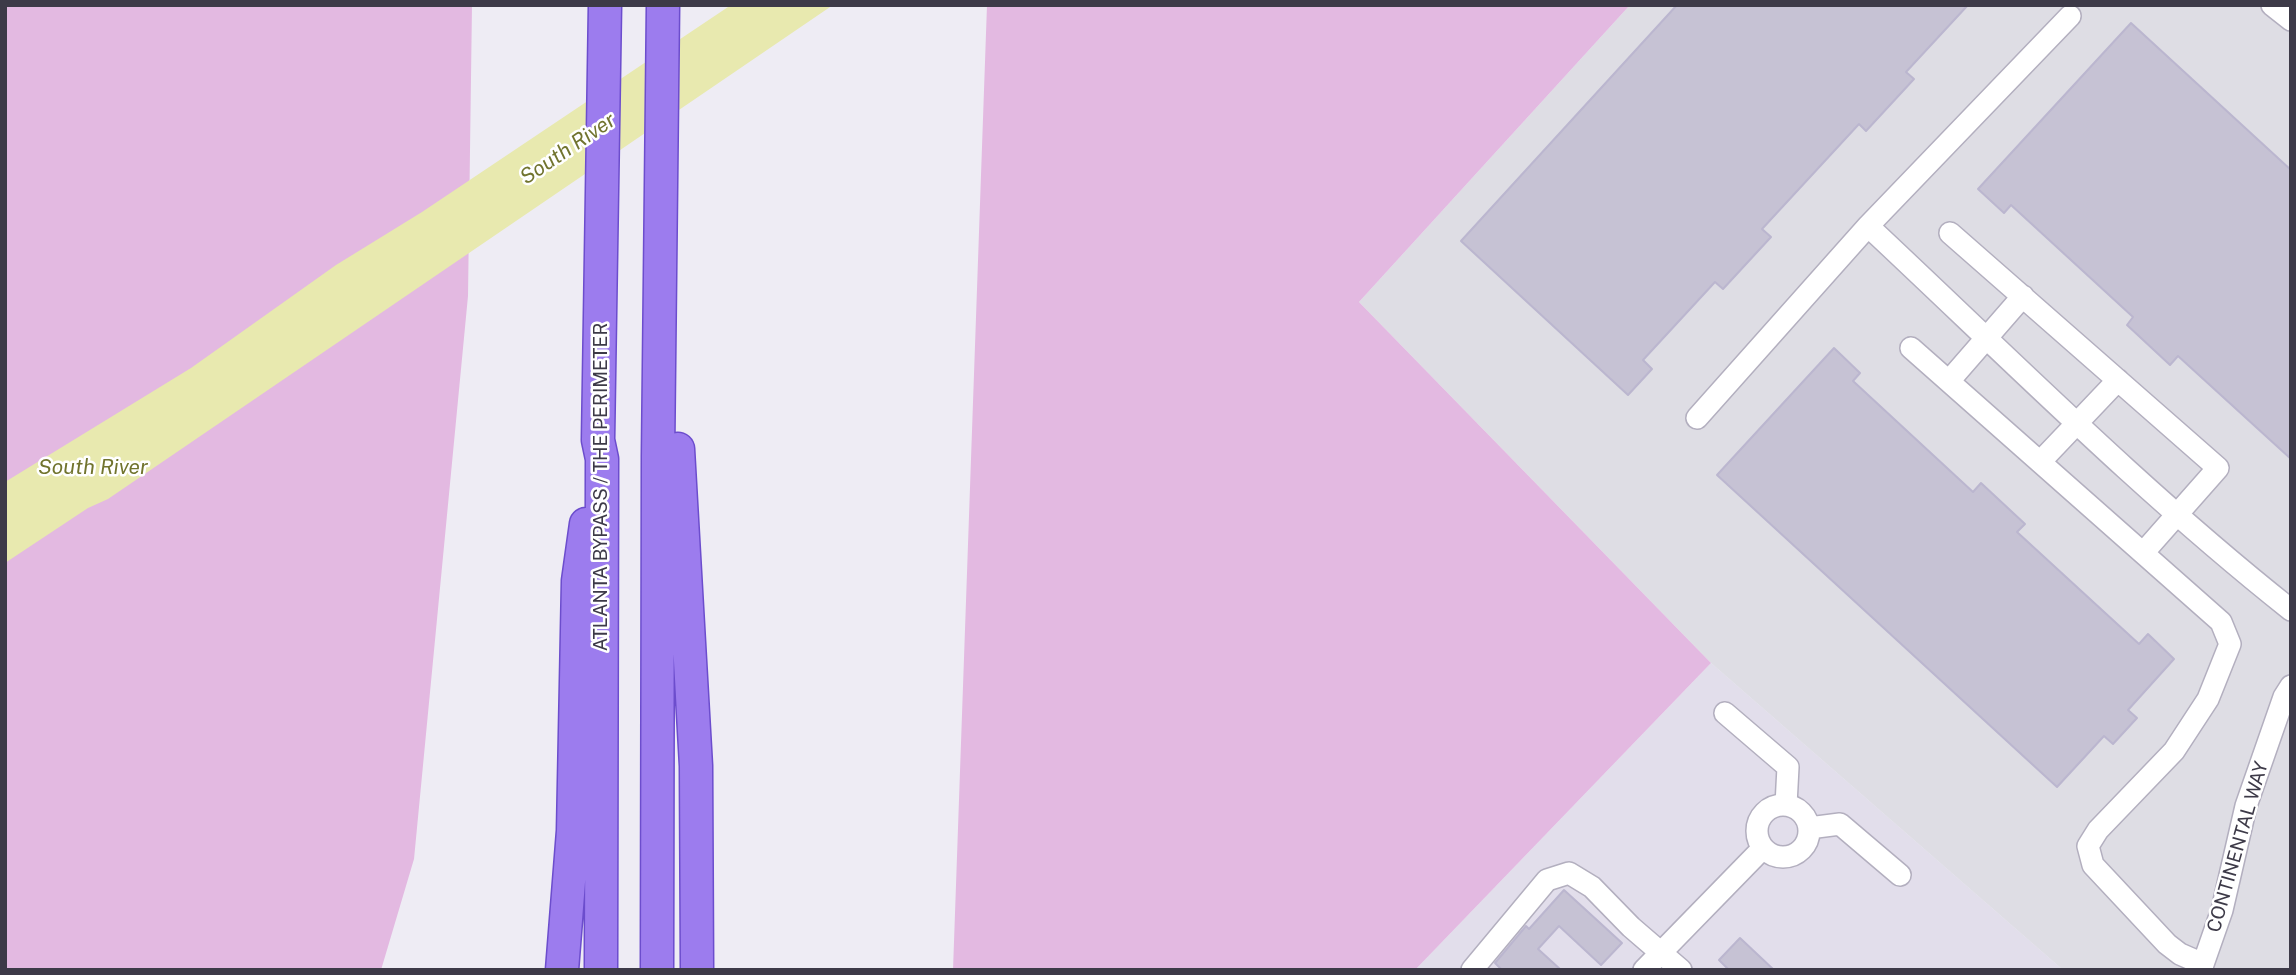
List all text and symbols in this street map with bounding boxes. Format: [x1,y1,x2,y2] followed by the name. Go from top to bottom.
[515,108,621,190] water label: South River
[590,323,612,651] street label: ATLANTA BYPASS / THE PERIMETER
[38,455,148,481] water label: South River
[2203,759,2273,935] street label: CONTINENTAL WAY

